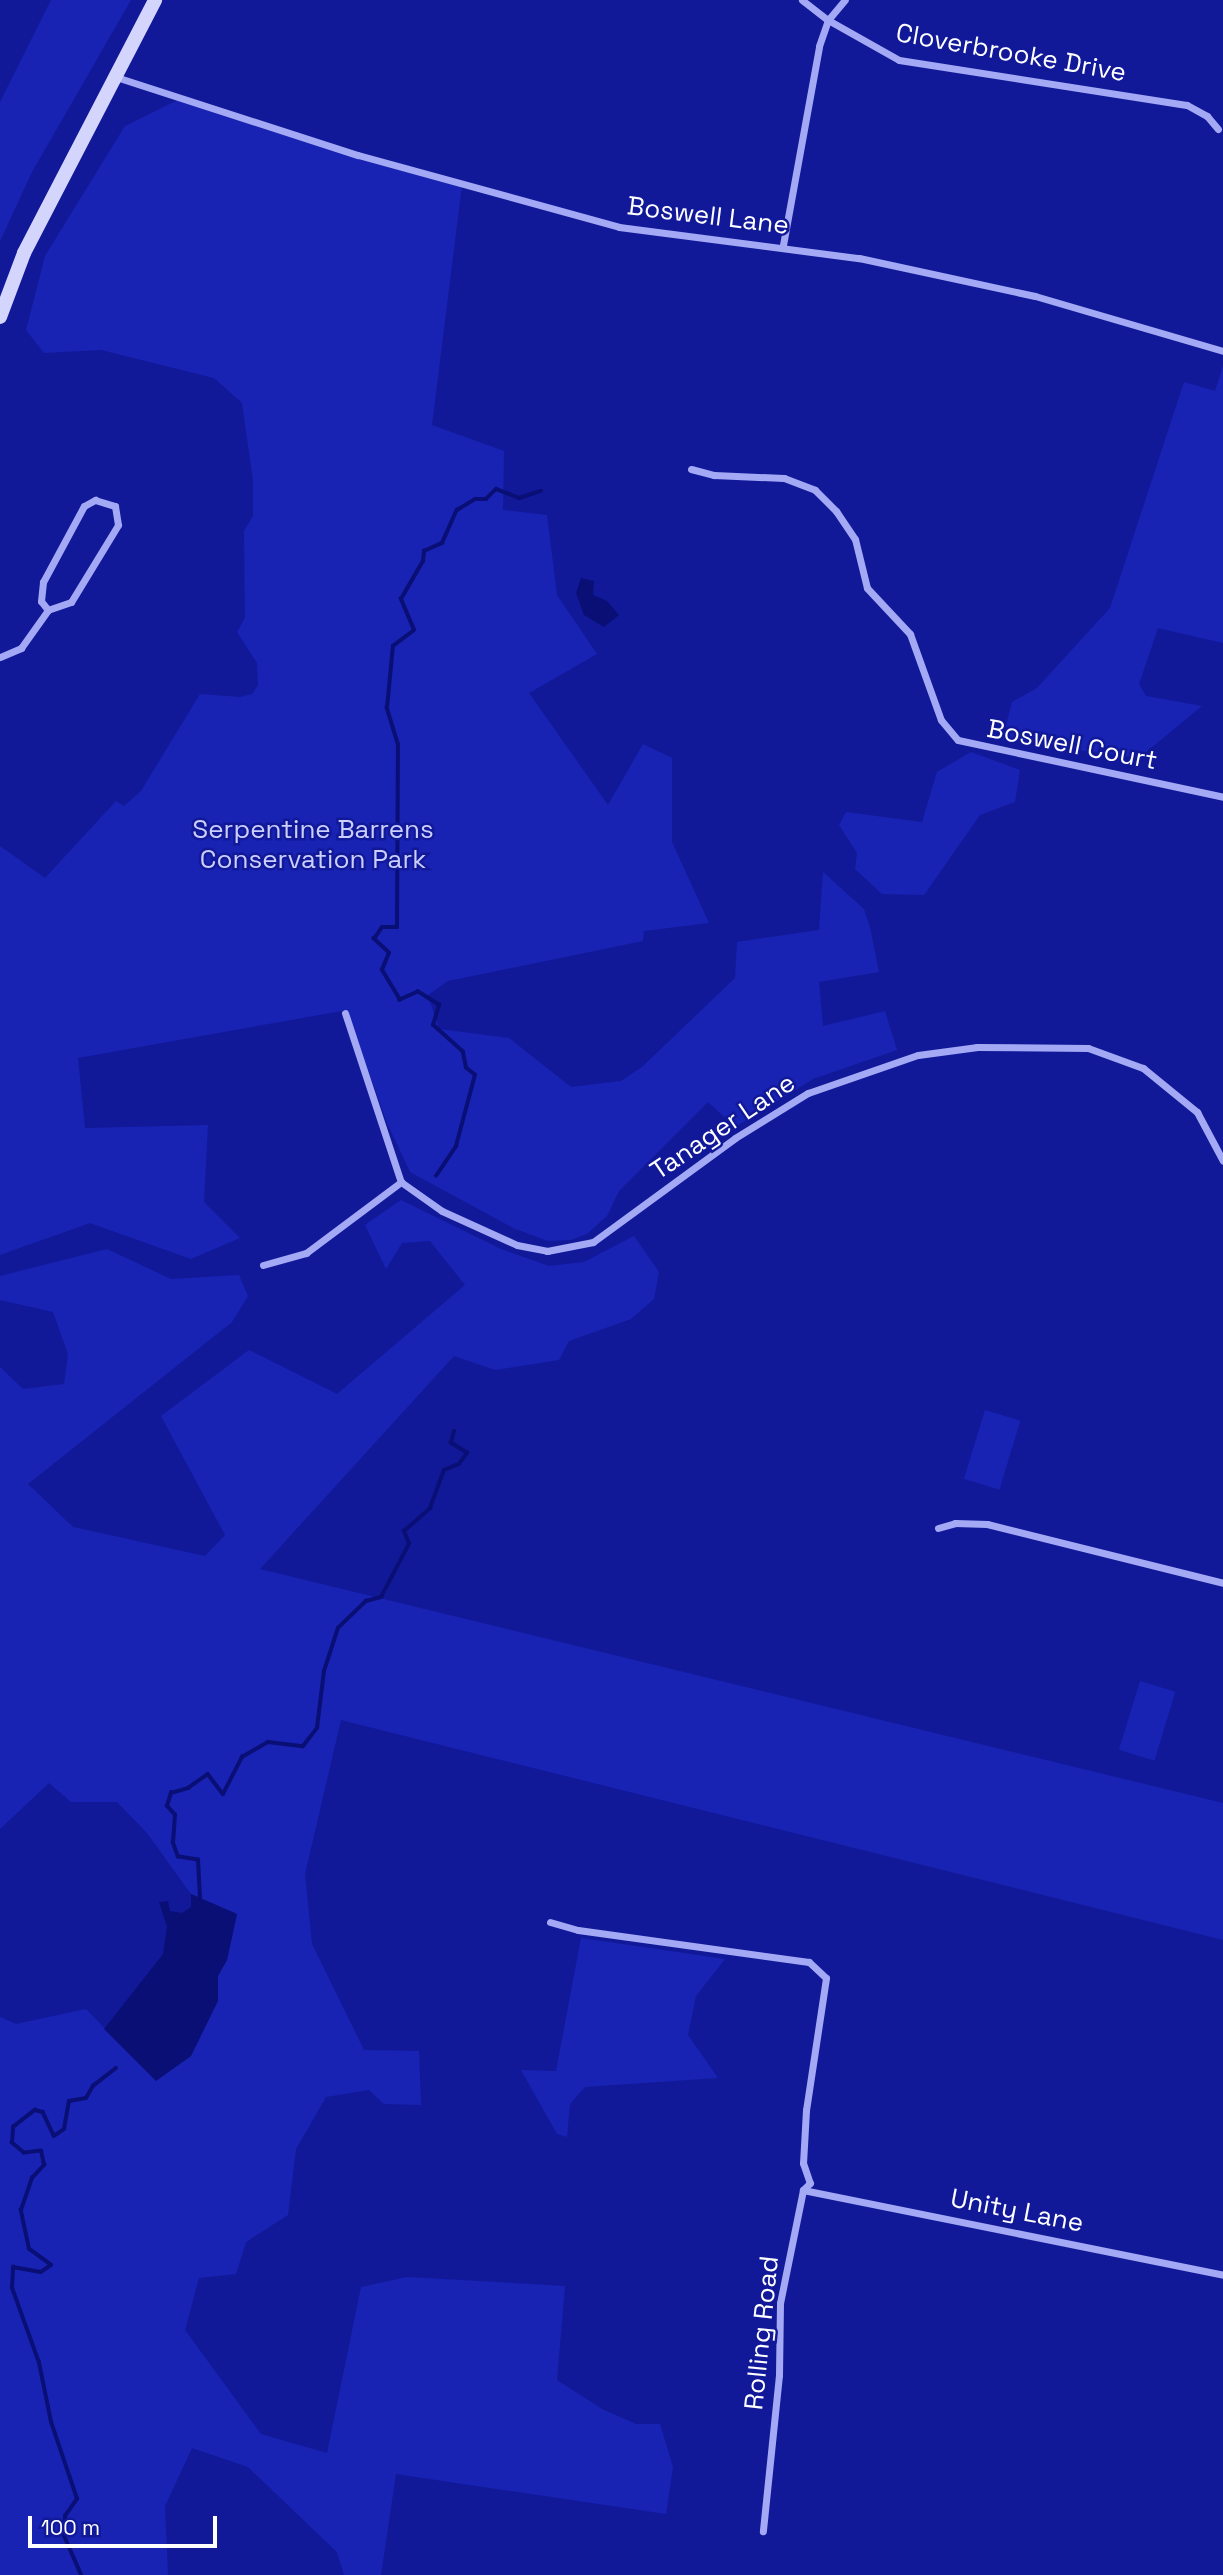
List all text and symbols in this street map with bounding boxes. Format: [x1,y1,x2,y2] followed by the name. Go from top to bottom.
[893,17,1129,89] street label: Cloverbrooke Drive
[625,191,791,241] street label: Boswell Lane
[984,713,1160,777] street label: Boswell Court
[192,814,434,876] park label: Serpentine Barrens Conservation Park
[645,1067,801,1187] street label: Tanager Lane
[948,2183,1086,2239] street label: Unity Lane
[738,2254,786,2412] street label: Rolling Road
[32,2502,220,2546] scale bar
[41,2514,100,2541] text: 100 m

